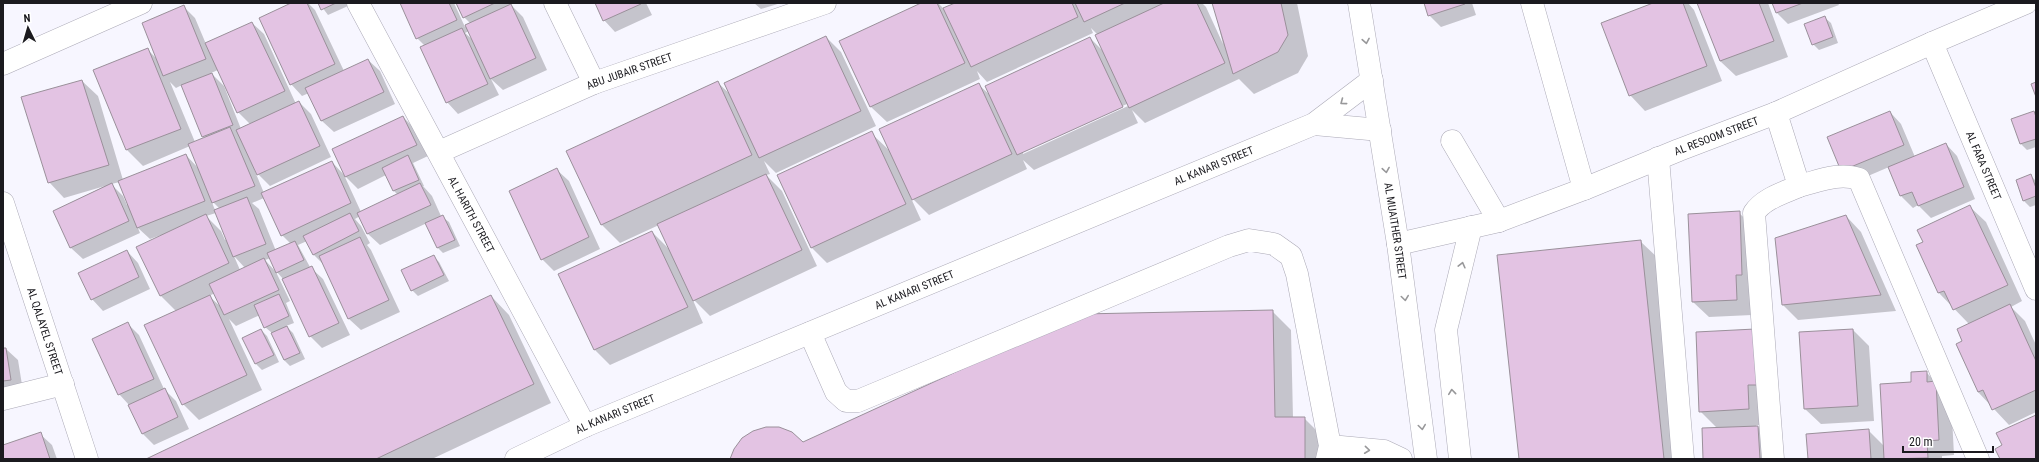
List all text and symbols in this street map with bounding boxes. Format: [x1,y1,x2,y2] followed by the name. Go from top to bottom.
[8,8,48,48] north arrow
[23,12,31,25] text: N
[1361,38,1370,45] one-way arrow
[584,50,674,92] street label: ABU JUBAIR STREET
[1340,97,1347,105] one-way arrow
[1672,114,1761,158] street label: AL RESOOM STREET
[1963,129,2004,202] street label: AL FARA STREET
[1172,143,1256,188] street label: AL KANARI STREET
[1381,167,1390,173] one-way arrow
[446,174,497,255] street label: AL HARITH STREET
[1382,182,1409,281] street label: AL MUAITHER STREET
[1457,261,1465,268] one-way arrow
[873,267,956,312] street label: AL KANARI STREET
[25,286,66,377] street label: AL QALAYEL STREET
[1400,295,1409,302] one-way arrow
[1448,389,1457,395] one-way arrow
[573,391,657,436] street label: AL KANARI STREET
[1417,424,1426,430] one-way arrow
[1903,428,1993,454] scale bar
[1909,435,1933,449] text: 20 m
[1364,445,1370,454] one-way arrow

